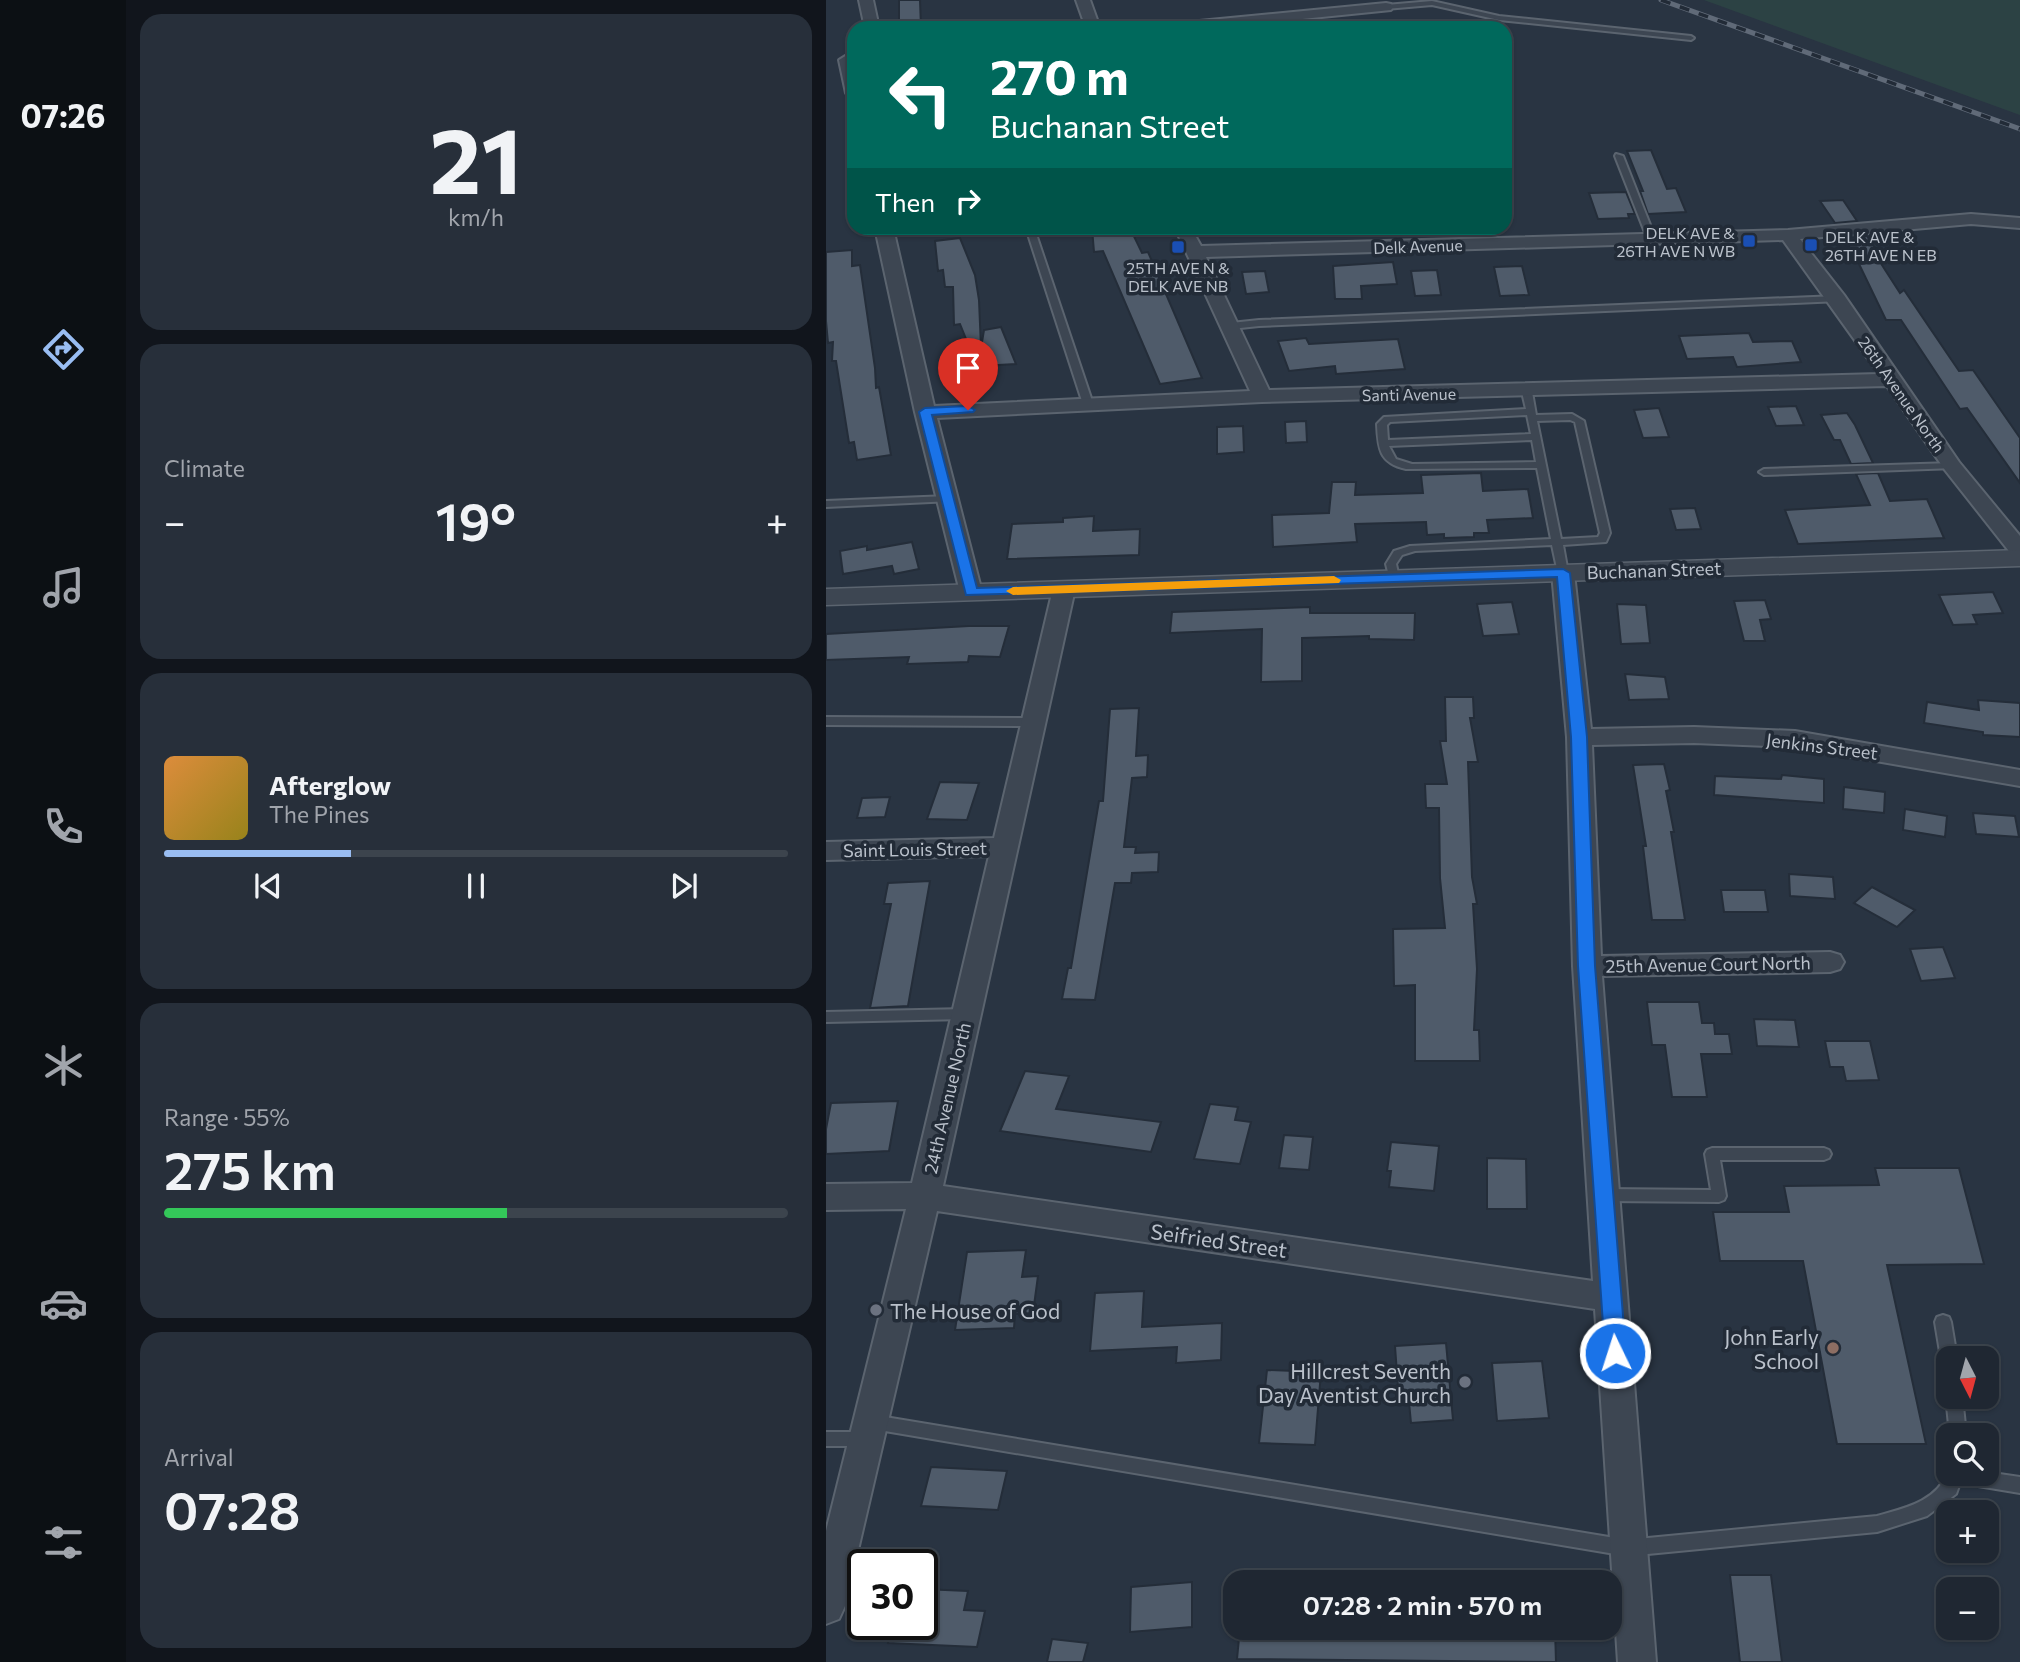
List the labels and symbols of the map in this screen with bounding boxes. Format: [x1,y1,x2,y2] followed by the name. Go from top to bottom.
[1617,223,1735,260] place label: DELK AVE & 26TH AVE N WB
[1825,227,1937,264] place label: DELK AVE & 26TH AVE N EB
[1741,233,1757,249] marker: DELK AVE & 26TH AVE N WB
[1373,235,1463,257] street label: Delk Avenue
[1803,237,1819,253] marker: DELK AVE & 26TH AVE N EB
[1170,239,1186,255] marker: 25TH AVE N & DELK AVE NB
[1126,258,1230,295] place label: 25TH AVE N & DELK AVE NB
[1855,332,1949,456] street label: 26th Avenue North
[938,338,998,410] pin
[1362,384,1456,404] street label: Santi Avenue
[1586,557,1722,583] street label: Buchanan Street
[1765,728,1879,764] street label: Jenkins Street
[843,837,987,861] street label: Saint Louis Street
[1605,951,1811,977] street label: 25th Avenue Court North
[919,1020,975,1176] street label: 24th Avenue North
[1149,1218,1289,1262] street label: Seifried Street
[890,1298,1060,1323] place label: The House of God
[868,1302,884,1318] marker: The House of God
[1578,1316,1652,1390] position arrow
[1724,1324,1819,1373] place label: John Early School
[1825,1340,1841,1356] marker: John Early School
[1936,1346,1998,1409] north arrow
[1258,1358,1451,1407] place label: Hillcrest Seventh Day Aventist Church
[1457,1374,1473,1390] marker: Hillcrest Seventh Day Aventist Church
[847,1549,938,1640] speed limit sign: 30

